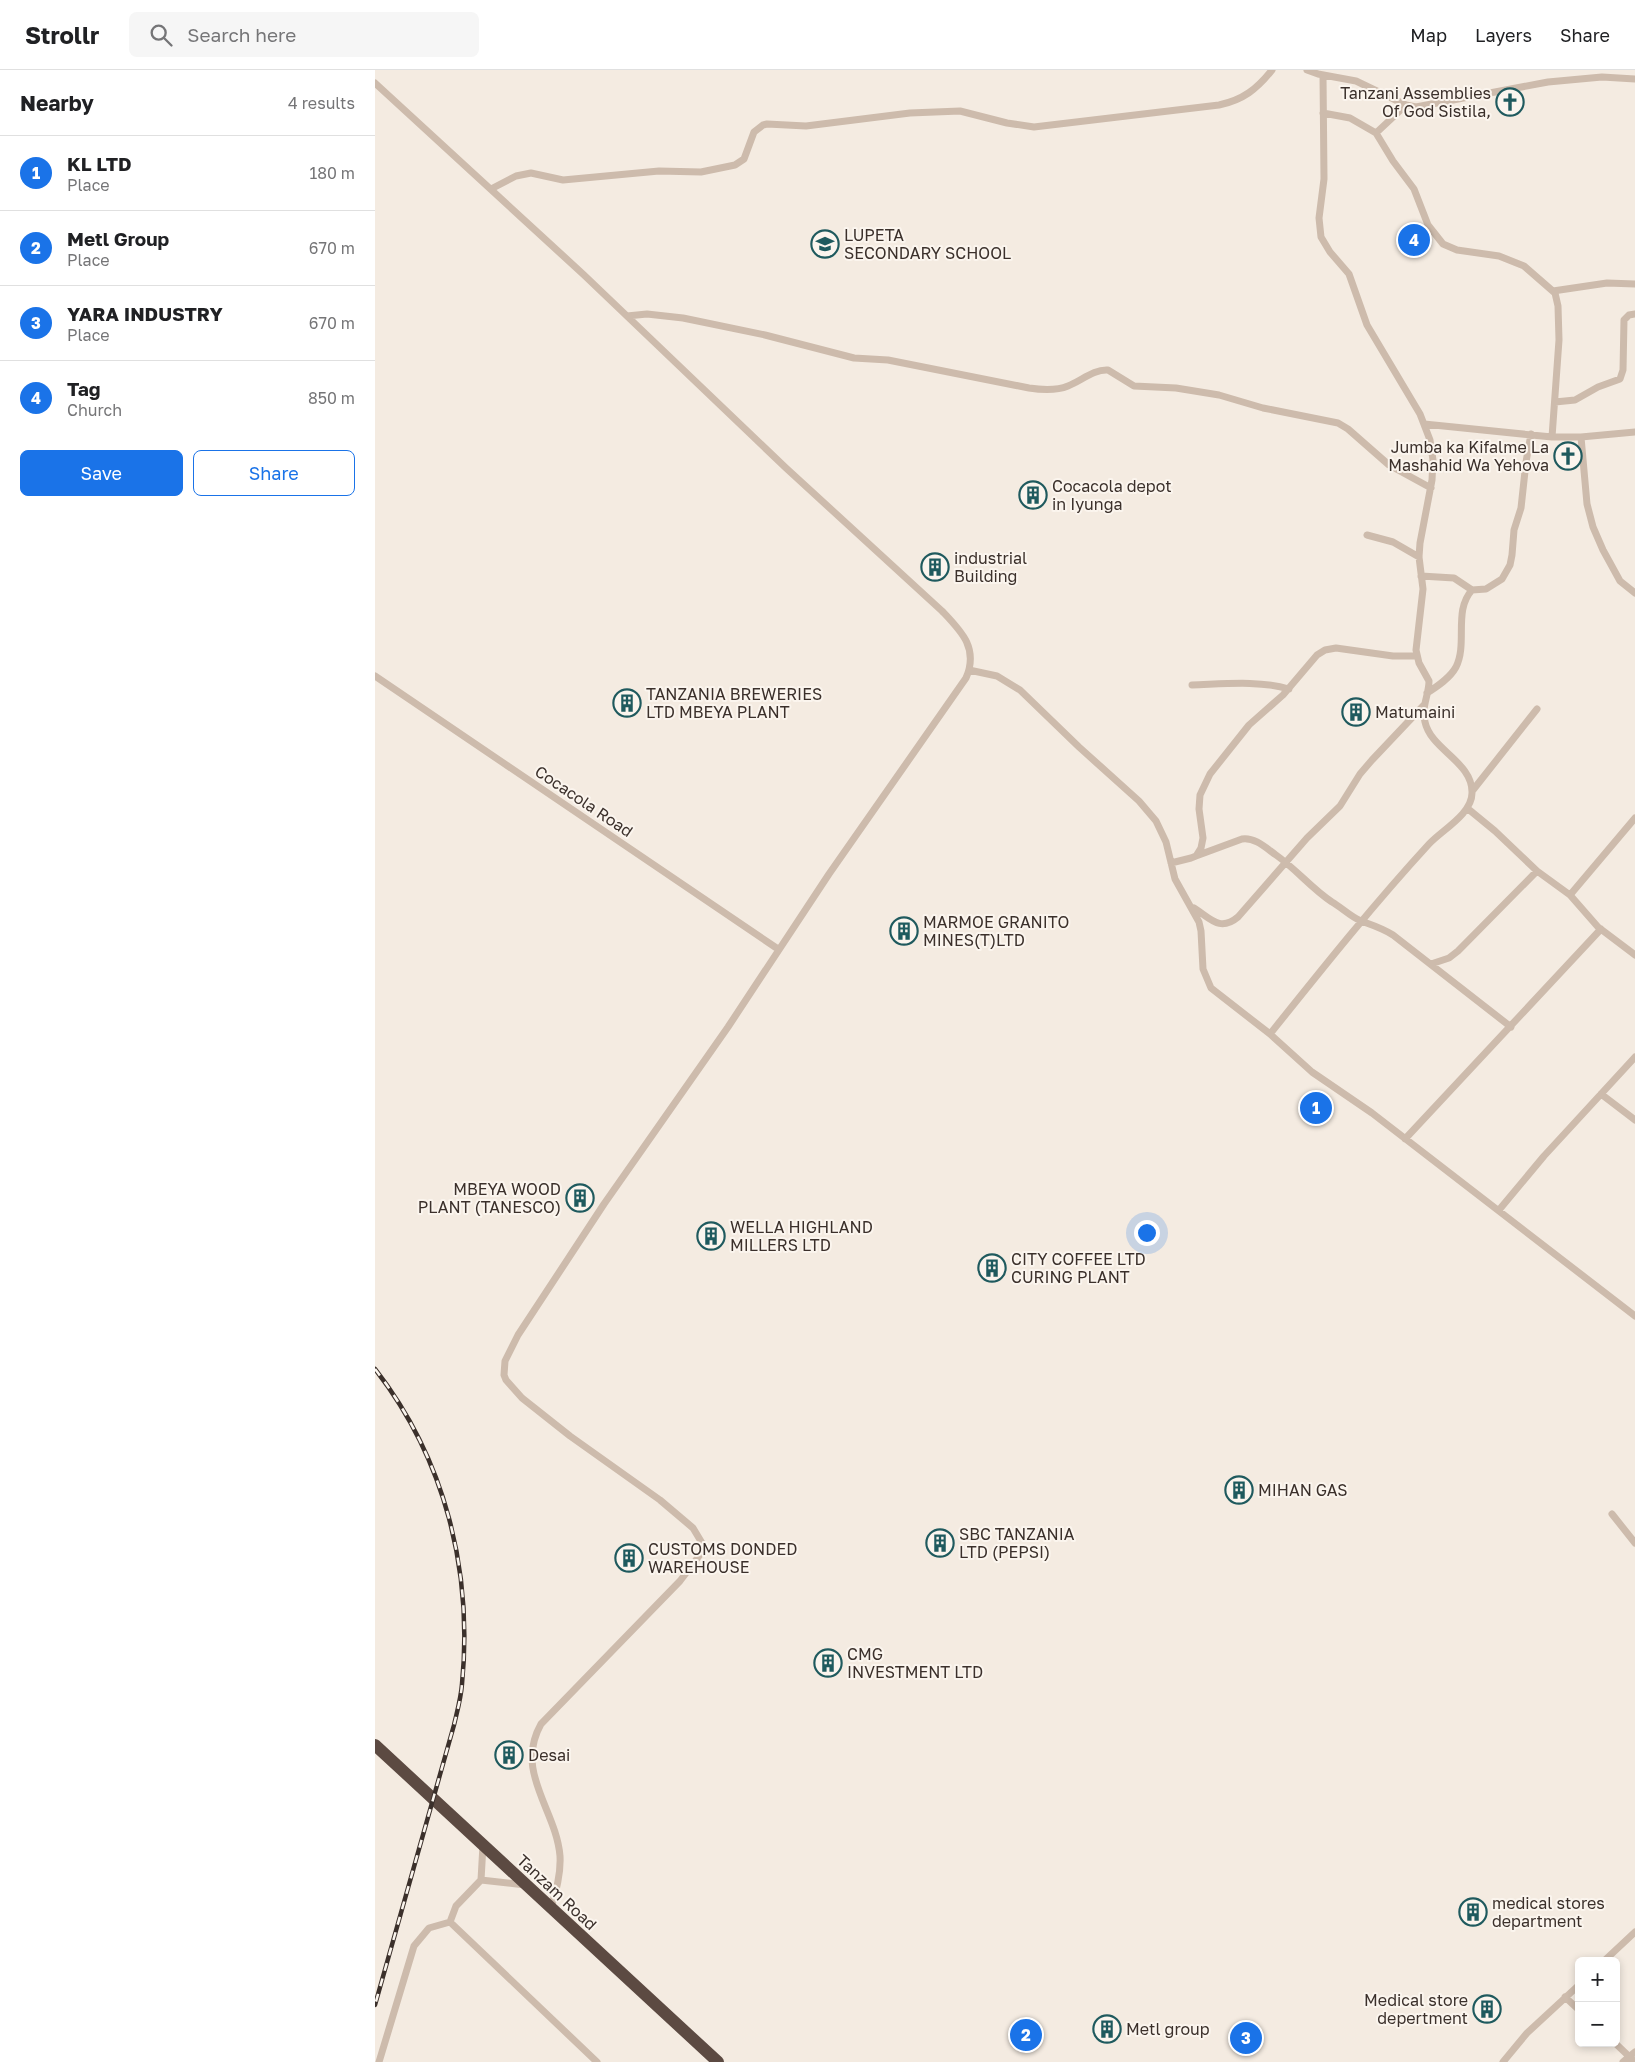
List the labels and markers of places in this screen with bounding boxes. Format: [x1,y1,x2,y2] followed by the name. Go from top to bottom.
[1340,83,1491,121] place label: Tanzani Assemblies Of God Sistila,
[1495,87,1525,117] church icon: Tanzani Assemblies Of God Sistila,
[1398,221,1430,259] pin: 4
[844,225,1011,263] place label: LUPETA SECONDARY SCHOOL
[810,229,840,259] school or university icon: LUPETA SECONDARY SCHOOL
[1388,437,1549,475] place label: Jumba ka Kifalme La Mashahid Wa Yehova
[1553,441,1583,471] church icon: Jumba ka Kifalme La Mashahid Wa Yehova
[1052,476,1172,514] place label: Cocacola depot in Iyunga
[1018,480,1048,510] building icon: Cocacola depot in Iyunga
[954,548,1027,586] place label: industrial Building
[920,552,950,582] building icon: industrial Building
[646,684,822,722] place label: TANZANIA BREWERIES LTD MBEYA PLANT
[612,688,642,718] building icon: TANZANIA BREWERIES LTD MBEYA PLANT
[1341,697,1371,727] building icon: Matumaini
[1375,702,1455,722] place label: Matumaini
[923,912,1069,950] place label: MARMOE GRANITO MINES(T)LTD
[889,916,919,946] building icon: MARMOE GRANITO MINES(T)LTD
[1300,1089,1332,1127] pin: 1
[418,1179,561,1217] place label: MBEYA WOOD PLANT (TANESCO)
[565,1183,595,1213] building icon: MBEYA WOOD PLANT (TANESCO)
[730,1217,873,1255] place label: WELLA HIGHLAND MILLERS LTD
[696,1221,726,1251] building icon: WELLA HIGHLAND MILLERS LTD
[1011,1249,1146,1287] place label: CITY COFFEE LTD CURING PLANT
[977,1253,1007,1283] building icon: CITY COFFEE LTD CURING PLANT
[1224,1475,1254,1505] building icon: MIHAN GAS
[1258,1480,1348,1500] place label: MIHAN GAS
[959,1524,1075,1562] place label: SBC TANZANIA LTD (PEPSI)
[925,1528,955,1558] building icon: SBC TANZANIA LTD (PEPSI)
[648,1539,797,1577] place label: CUSTOMS DONDED WAREHOUSE
[614,1543,644,1573] building icon: CUSTOMS DONDED WAREHOUSE
[847,1644,983,1682] place label: CMG INVESTMENT LTD
[813,1648,843,1678] building icon: CMG INVESTMENT LTD
[494,1740,524,1770] building icon: Desai
[528,1745,570,1765] place label: Desai
[1492,1893,1605,1931] place label: medical stores department
[1458,1897,1488,1927] building icon: medical stores department
[1364,1990,1468,2028] place label: Medical store depertment
[1472,1994,1502,2024] building icon: Medical store depertment
[1092,2014,1122,2044] building icon: Metl group
[1010,2016,1042,2054] pin: 2
[1126,2019,1210,2039] place label: Metl group
[1230,2019,1262,2057] pin: 3

